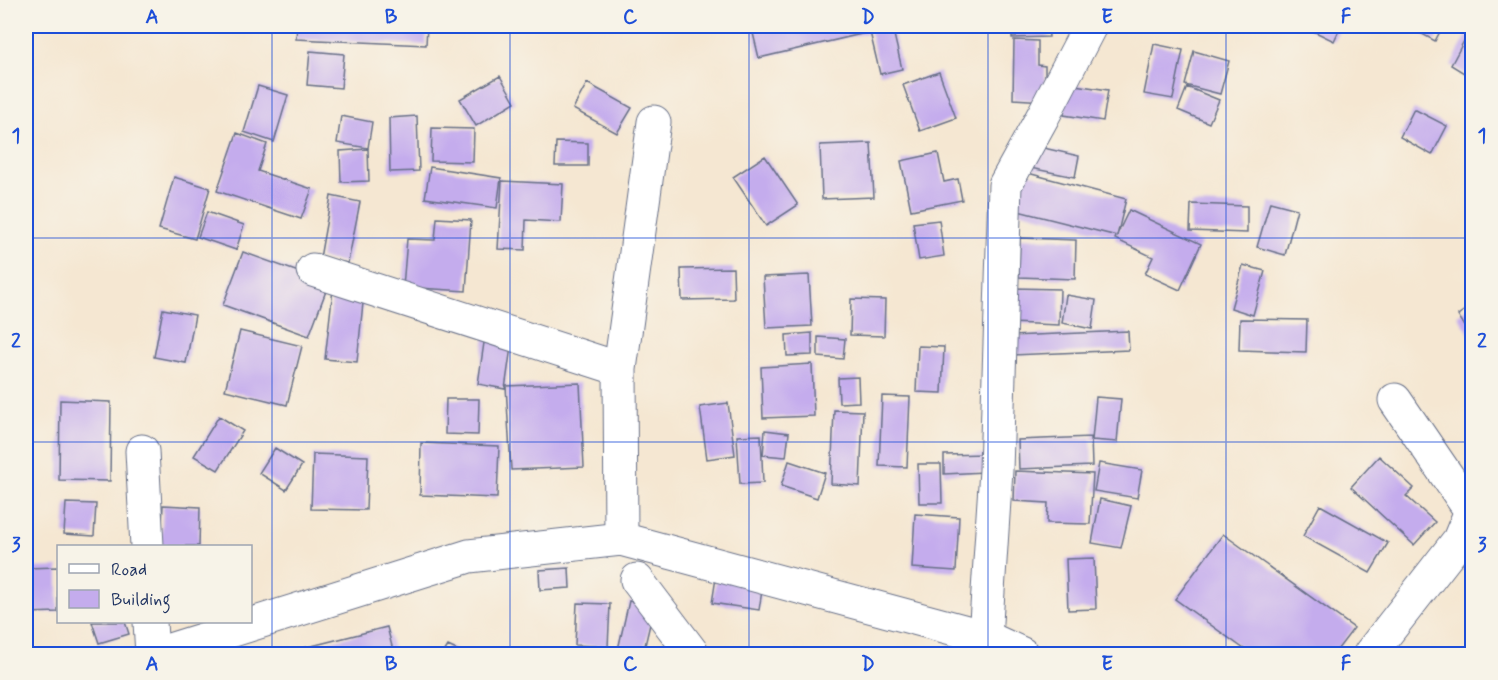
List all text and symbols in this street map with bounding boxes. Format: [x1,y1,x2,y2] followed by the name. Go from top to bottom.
[145,4,159,31] text: A
[385,4,398,31] text: B
[623,4,638,31] text: C
[861,4,875,31] text: D
[1101,4,1113,31] text: E
[1341,4,1352,31] text: F
[12,123,20,150] text: 1
[1478,123,1486,150] text: 1
[11,328,21,355] text: 2
[1477,328,1487,355] text: 2
[11,532,21,559] text: 3
[1477,532,1487,559] text: 3
[57,545,252,623] legend
[111,558,147,582] text: Road
[111,588,171,614] text: Building
[145,651,159,678] text: A
[385,651,398,678] text: B
[623,651,638,678] text: C
[861,651,875,678] text: D
[1101,651,1113,678] text: E
[1341,651,1352,678] text: F

